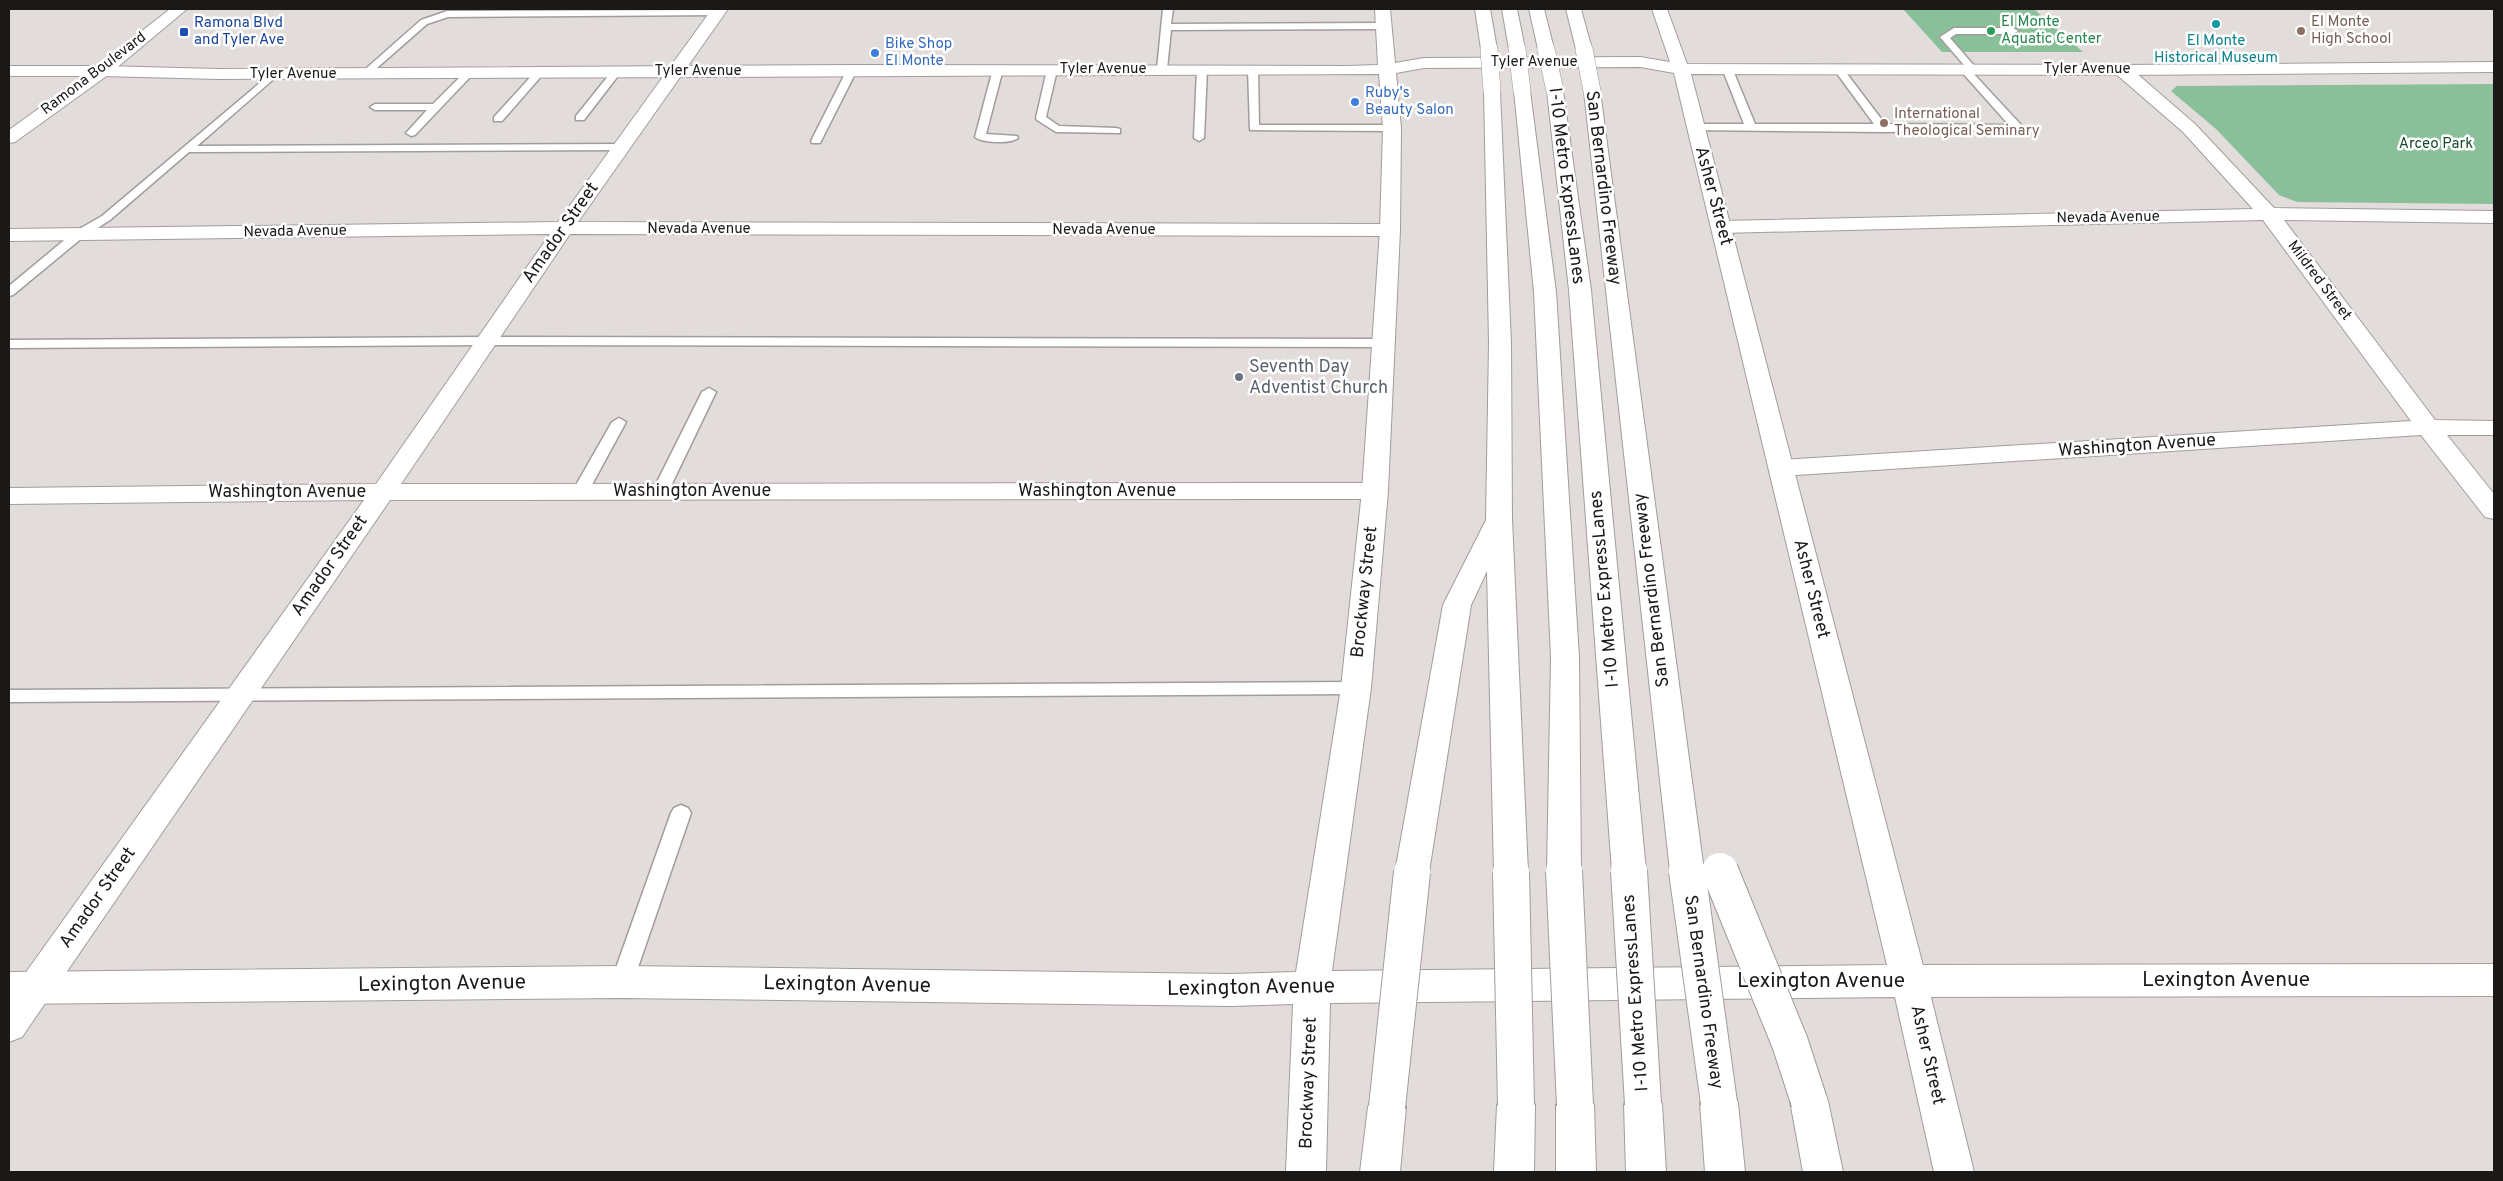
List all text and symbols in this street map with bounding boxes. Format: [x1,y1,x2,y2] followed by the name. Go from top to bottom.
[2001,13,2102,49] place label: El Monte Aquatic Center
[2311,13,2392,49] place label: El Monte High School
[194,14,284,50] place label: Ramona Blvd and Tyler Ave
[2210,18,2222,30] marker: El Monte Historical Museum
[1985,25,1997,37] marker: El Monte Aquatic Center
[2295,25,2307,37] marker: El Monte High School
[178,26,190,38] marker: Ramona Blvd and Tyler Ave
[38,28,150,120] street label: Ramona Boulevard
[2154,32,2278,68] place label: El Monte Historical Museum
[885,35,952,71] place label: Bike Shop El Monte
[869,47,881,59] marker: Bike Shop El Monte
[1490,53,1578,72] street label: Tyler Avenue
[1059,60,1147,79] street label: Tyler Avenue
[2043,60,2131,79] street label: Tyler Avenue
[654,62,742,81] street label: Tyler Avenue
[249,65,337,84] street label: Tyler Avenue
[1365,84,1454,120] place label: Ruby's Beauty Salon
[1543,86,1589,286] street label: I-10 Metro ExpressLanes
[1580,89,1626,287] street label: San Bernardino Freeway
[1349,96,1361,108] marker: Ruby's Beauty Salon
[1894,105,2040,141] place label: International Theological Seminary
[1878,117,1890,129] marker: International Theological Seminary
[2399,135,2473,154] park label: Arceo Park
[1689,144,1737,248] street label: Asher Street
[518,178,604,288] street label: Amador Street
[2056,208,2160,228] street label: Nevada Avenue
[647,220,751,239] street label: Nevada Avenue
[1052,221,1156,240] street label: Nevada Avenue
[243,222,347,242] street label: Nevada Avenue
[2283,237,2355,325] street label: Mildred Street
[1249,356,1388,400] place label: Seventh Day Adventist Church
[1233,371,1245,383] marker: Seventh Day Adventist Church
[2057,429,2217,463] street label: Washington Avenue
[613,480,771,503] street label: Washington Avenue
[1018,480,1176,503] street label: Washington Avenue
[208,481,366,504] street label: Washington Avenue
[1585,489,1625,689] street label: I-10 Metro ExpressLanes
[1629,491,1675,689] street label: San Bernardino Freeway
[287,511,373,621] street label: Amador Street
[1347,525,1383,659] street label: Brockway Street
[1788,537,1834,641] street label: Asher Street
[55,843,141,953] street label: Amador Street
[1678,893,1728,1091] street label: San Bernardino Freeway
[1618,894,1654,1092] street label: I-10 Metro ExpressLanes
[2142,967,2310,994] street label: Lexington Avenue
[1737,968,1905,995] street label: Lexington Avenue
[358,969,526,999] street label: Lexington Avenue
[763,970,931,1000] street label: Lexington Avenue
[1167,973,1335,1003] street label: Lexington Avenue
[1904,1003,1950,1107] street label: Asher Street
[1295,1016,1323,1150] street label: Brockway Street

